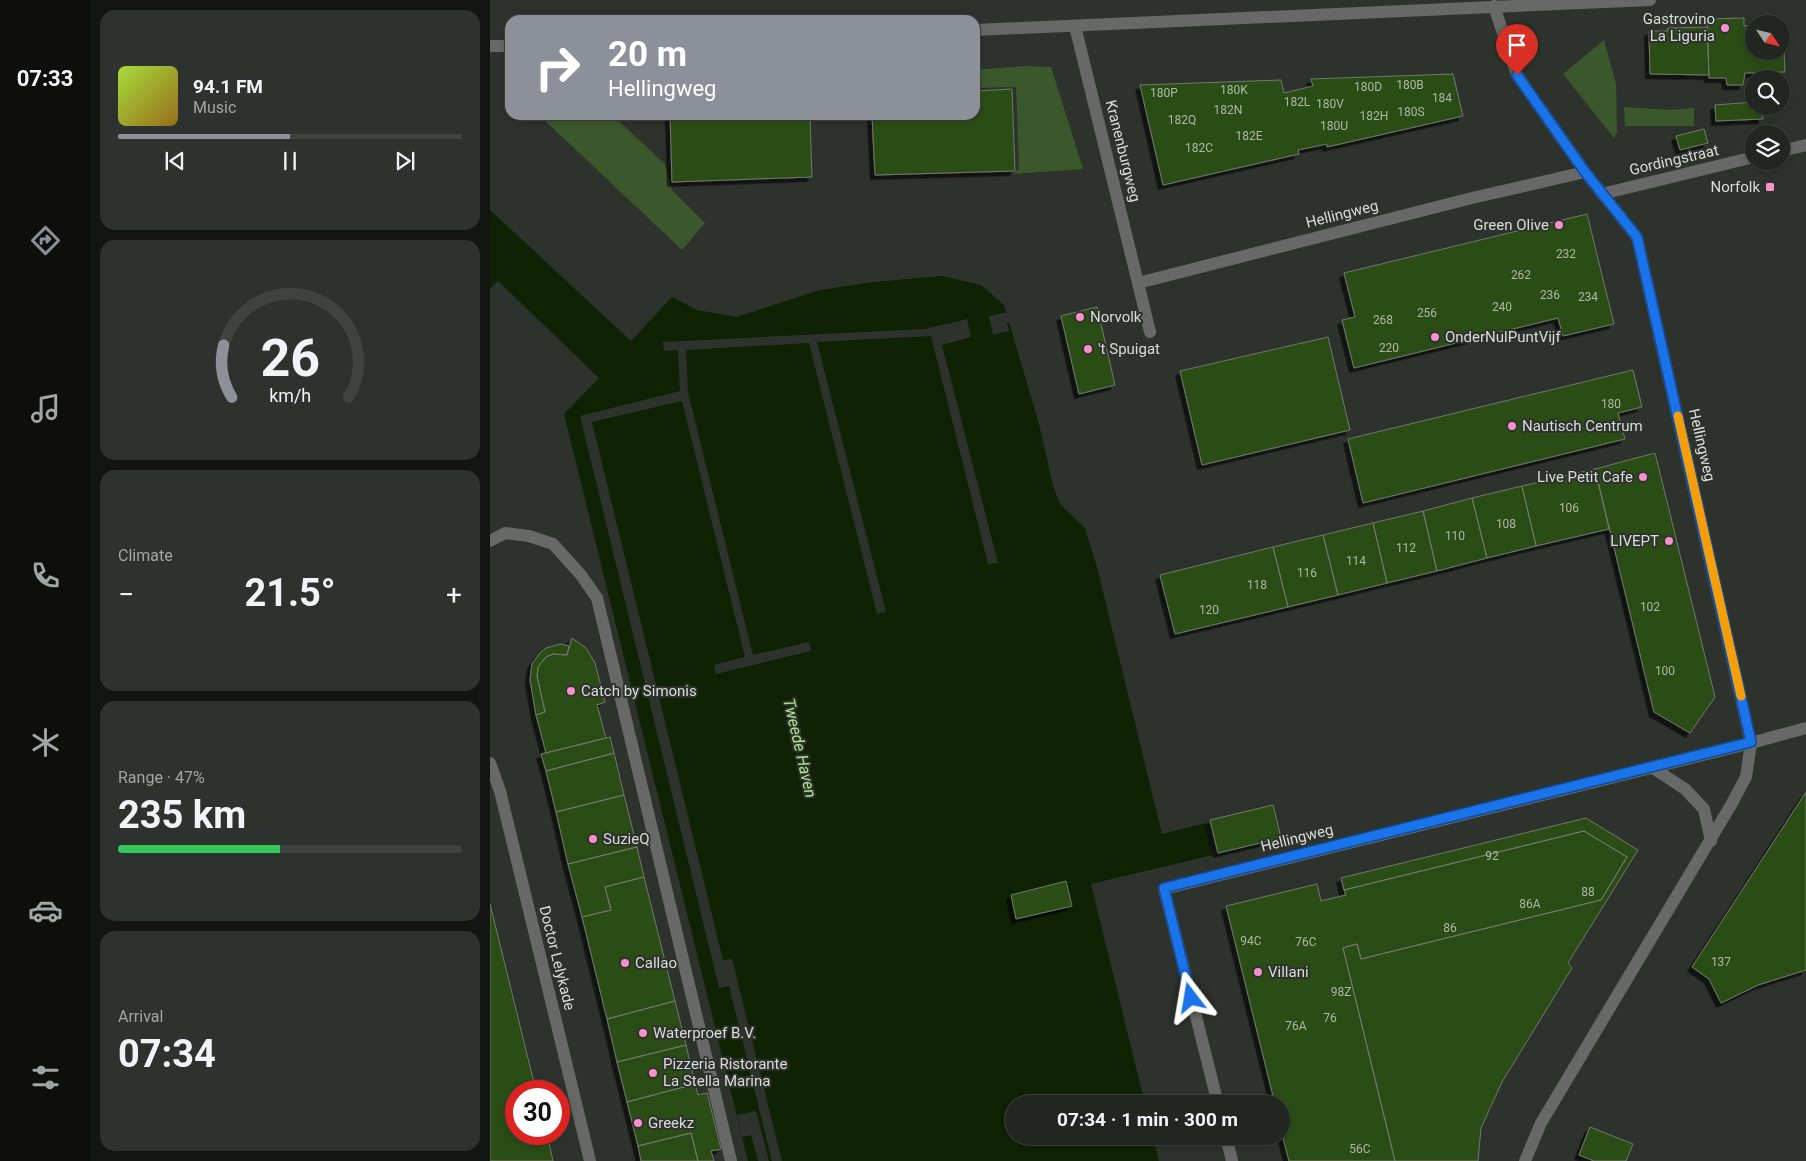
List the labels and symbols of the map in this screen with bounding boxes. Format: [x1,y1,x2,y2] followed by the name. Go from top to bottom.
[1643,10,1715,45] place label: Gastrovino La Liguria
[1745,15,1790,60] north arrow
[1719,22,1731,34] marker: Gastrovino La Liguria
[1496,24,1538,75] pin
[1396,78,1424,92] house number: 180B
[1354,80,1382,94] house number: 180D
[1220,83,1248,97] house number: 180K
[1150,86,1178,100] house number: 180P
[1432,91,1452,105] house number: 184
[1284,95,1311,109] house number: 182L
[1316,97,1344,111] house number: 180V
[1102,98,1144,204] street label: Kranenburgweg
[1214,103,1242,117] house number: 182N
[1397,105,1425,119] house number: 180S
[1360,109,1388,123] house number: 182H
[1168,113,1196,127] house number: 182Q
[1320,119,1348,133] house number: 180U
[1235,129,1263,143] house number: 182E
[1185,141,1213,155] house number: 182C
[1628,141,1721,179] street label: Gordingstraat
[1711,178,1760,196] place label: Norfolk
[1764,181,1776,193] marker: Norfolk
[1304,196,1380,232] street label: Hellingweg
[1473,216,1549,234] place label: Green Olive
[1553,219,1565,231] marker: Green Olive
[1556,247,1576,261] house number: 232
[1511,268,1531,282] house number: 262
[1540,288,1560,302] house number: 236
[1578,290,1598,304] house number: 234
[1492,300,1512,314] house number: 240
[1417,306,1437,320] house number: 256
[1090,308,1142,326] place label: Norvolk
[1074,311,1086,323] marker: Norvolk
[1373,313,1393,327] house number: 268
[1445,328,1561,346] place label: OnderNulPuntVijf
[1429,331,1441,343] marker: OnderNulPuntVijf
[1098,340,1160,358] place label: 't Spuigat
[1379,341,1399,355] house number: 220
[1082,343,1094,355] marker: 't Spuigat
[1601,397,1621,411] house number: 180
[1685,407,1719,483] street label: Hellingweg
[1522,417,1643,435] place label: Nautisch Centrum
[1506,420,1518,432] marker: Nautisch Centrum
[1537,468,1633,486] place label: Live Petit Cafe
[1637,471,1649,483] marker: Live Petit Cafe
[1559,501,1579,515] house number: 106
[1496,517,1516,531] house number: 108
[1445,529,1465,543] house number: 110
[1610,532,1659,550] place label: LIVEPT
[1663,535,1675,547] marker: LIVEPT
[1396,541,1416,555] house number: 112
[1346,554,1366,568] house number: 114
[1297,566,1317,580] house number: 116
[1247,578,1267,592] house number: 118
[1640,600,1660,614] house number: 102
[1199,603,1219,617] house number: 120
[1655,664,1675,678] house number: 100
[581,682,697,700] place label: Catch by Simonis
[565,685,577,697] marker: Catch by Simonis
[779,696,821,800] water label: Tweede Haven
[1259,820,1335,856] street label: Hellingweg
[603,830,650,848] place label: SuzieQ
[587,833,599,845] marker: SuzieQ
[1485,849,1499,863] house number: 92
[1581,885,1595,899] house number: 88
[1519,897,1541,911] house number: 86A
[535,904,579,1012] street label: Doctor Lelykade
[1443,921,1457,935] house number: 86
[1240,934,1262,948] house number: 94C
[1295,935,1317,949] house number: 76C
[635,954,677,972] place label: Callao
[1711,955,1731,969] house number: 137
[619,957,631,969] marker: Callao
[1268,963,1309,981] place label: Villani
[1252,966,1264,978] marker: Villani
[1164,971,1216,1023] position arrow
[1331,985,1351,999] house number: 98Z
[1323,1011,1337,1025] house number: 76
[1285,1019,1307,1033] house number: 76A
[653,1024,756,1042] place label: Waterproef B.V.
[637,1027,649,1039] marker: Waterproef B.V.
[663,1055,788,1090] place label: Pizzeria Ristorante La Stella Marina
[647,1067,659,1079] marker: Pizzeria Ristorante La Stella Marina
[505,1080,570,1145] speed limit sign: 30
[648,1114,694,1132] place label: Greekz
[632,1117,644,1129] marker: Greekz
[1349,1142,1371,1156] house number: 56C

